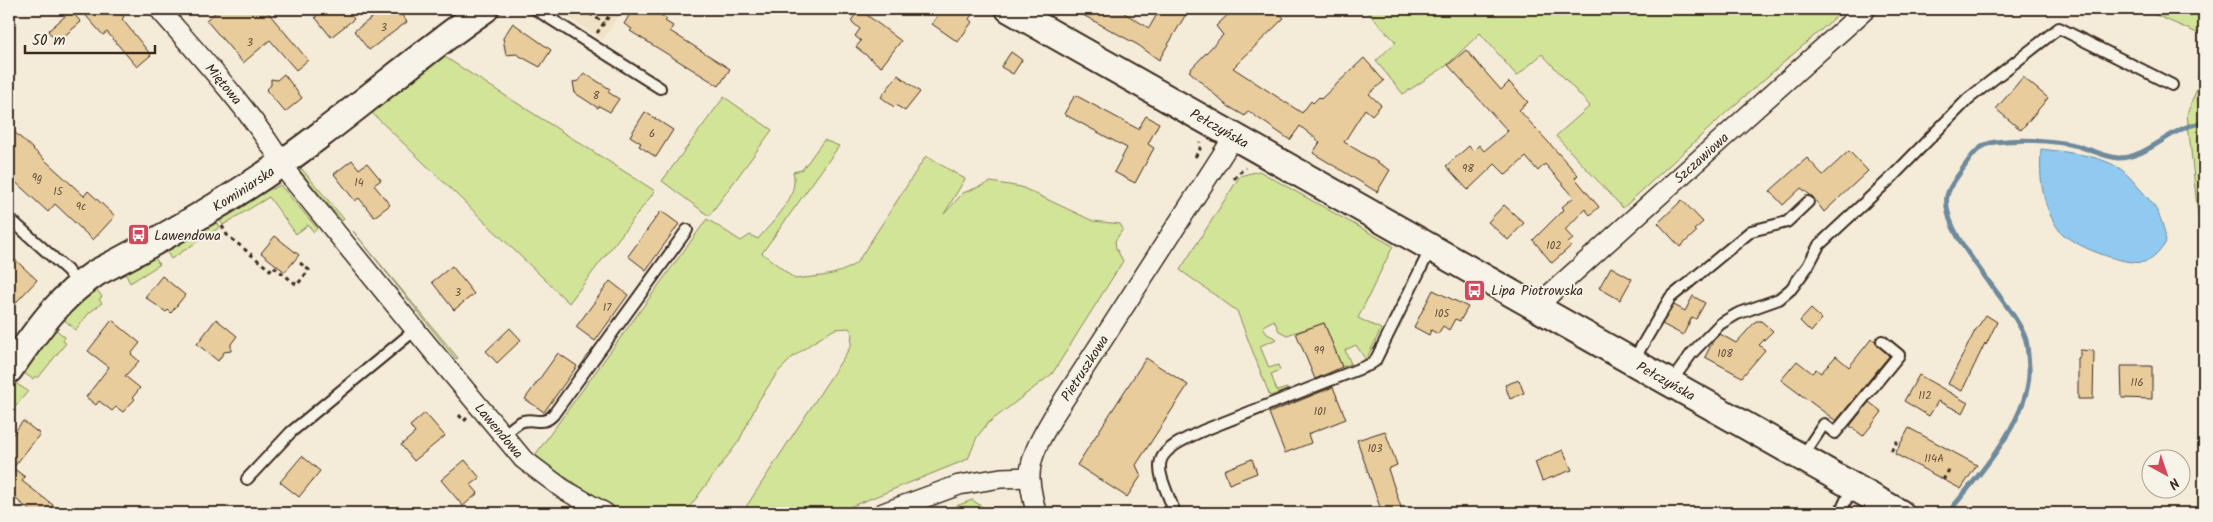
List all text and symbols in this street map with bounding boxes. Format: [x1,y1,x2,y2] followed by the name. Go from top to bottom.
[381,19,387,37] house number: 3
[25,22,155,54] scale bar
[32,29,66,53] text: 50 m
[247,34,253,52] house number: 3
[199,59,247,110] street label: Miętowa
[593,87,600,105] house number: 8
[1186,104,1253,154] street label: Pełczyńska
[649,125,655,143] house number: 6
[1669,128,1734,189] street label: Szczawiowa
[1462,160,1474,178] house number: 98
[209,161,280,218] street label: Kominiarska
[32,169,42,187] house number: 9g
[354,174,364,192] house number: 14
[53,183,64,201] house number: 15
[76,198,86,216] house number: 9c
[126,223,150,247] bus stop icon: Lawendowa
[154,225,221,247] place label: Lawendowa
[1546,237,1562,255] house number: 102
[1463,278,1487,302] bus stop icon: Lipa Piotrowska
[1491,280,1583,302] place label: Lipa Piotrowska
[455,284,461,302] house number: 3
[603,299,612,317] house number: 17
[1435,305,1451,323] house number: 105
[1056,331,1115,406] street label: Pietruszkowa
[1314,342,1325,360] house number: 99
[1717,345,1733,363] house number: 108
[1632,356,1699,407] street label: Pełczyńska
[2130,374,2144,392] house number: 116
[1918,387,1932,405] house number: 112
[469,398,528,464] street label: Lawendowa
[1314,403,1326,421] house number: 101
[1367,440,1383,458] house number: 103
[1924,450,1944,468] house number: 114A
[2140,450,2190,500] north arrow
[2163,472,2184,495] text: N

